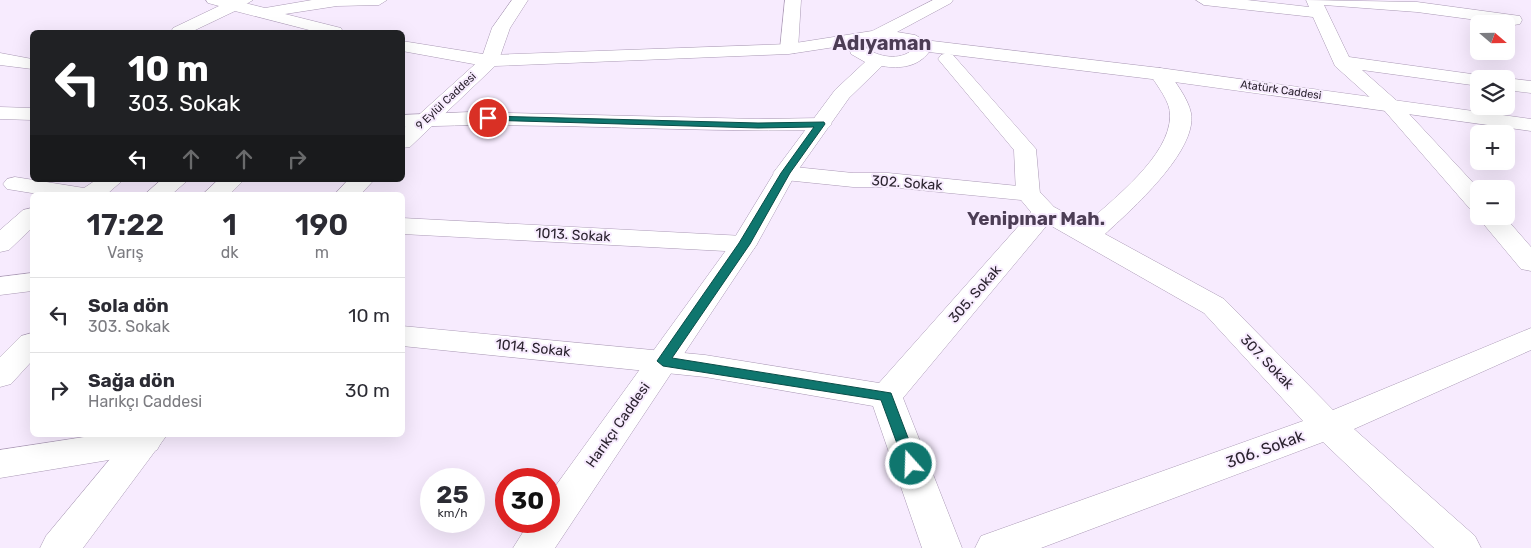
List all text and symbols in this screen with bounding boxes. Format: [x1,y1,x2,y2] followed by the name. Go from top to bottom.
[1470,15,1515,60] north arrow
[1470,15,1515,225] map controls
[833,31,931,55] district label: Adıyaman
[128,48,209,90] text: 10 m
[45,50,110,115] icon: left
[413,70,479,132] street label: 9 Eylül Caddesi
[1470,70,1515,115] button: layers
[1240,78,1322,102] street label: Atatürk Caddesi
[128,90,240,117] text: 303. Sokak
[467,97,509,139] pin
[474,104,502,132] icon: arrive
[1470,125,1515,170] button: +
[124,145,152,173] icon: left
[177,145,205,173] icon: ahead
[230,145,258,173] icon: ahead
[283,145,311,173] icon: right
[871,172,944,194] street label: 302. Sokak
[1470,180,1515,225] button: −
[87,207,164,243] text: 17:22
[222,207,237,243] text: 1
[295,207,348,243] text: 190
[967,207,1105,230] district label: Yenipınar Mah.
[535,225,612,245] street label: 1013. Sokak
[107,243,144,262] text: Varış
[221,243,239,262] text: dk
[315,243,329,262] text: m
[945,261,1005,326] street label: 305. Sokak
[88,294,169,317] text: Sola dön
[45,301,73,329] icon: left
[348,304,390,327] text: 10 m
[88,317,170,336] text: 303. Sokak
[1237,331,1298,393] street label: 307. Sokak
[495,336,572,360] street label: 1014. Sokak
[88,369,175,392] text: Sağa dön
[45,376,73,404] icon: right
[345,379,390,402] text: 30 m
[582,379,654,471] street label: Harıkçı Caddesi
[88,392,202,411] text: Harıkçı Caddesi
[1223,426,1307,472] street label: 306. Sokak
[884,437,936,489] position arrow
[495,468,560,533] speed limit sign: 30
[436,480,469,509] text: 25
[438,506,467,520] text: km/h

